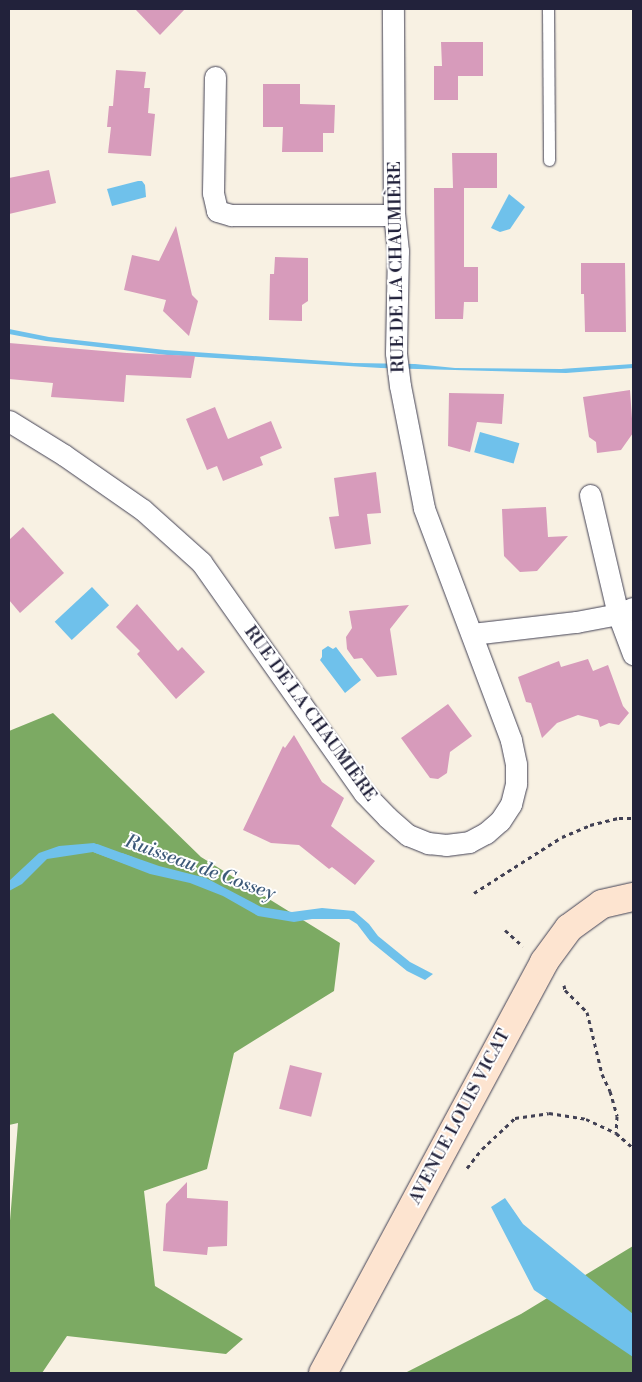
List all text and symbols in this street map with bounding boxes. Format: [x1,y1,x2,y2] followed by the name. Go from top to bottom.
[384,161,410,373] street label: RUE DE LA CHAUMIÈRE
[239,622,381,806] street label: RUE DE LA CHAUMIÈRE
[122,830,278,906] water label: Ruisseau de Cossey
[405,1026,515,1208] street label: AVENUE LOUIS VICAT

